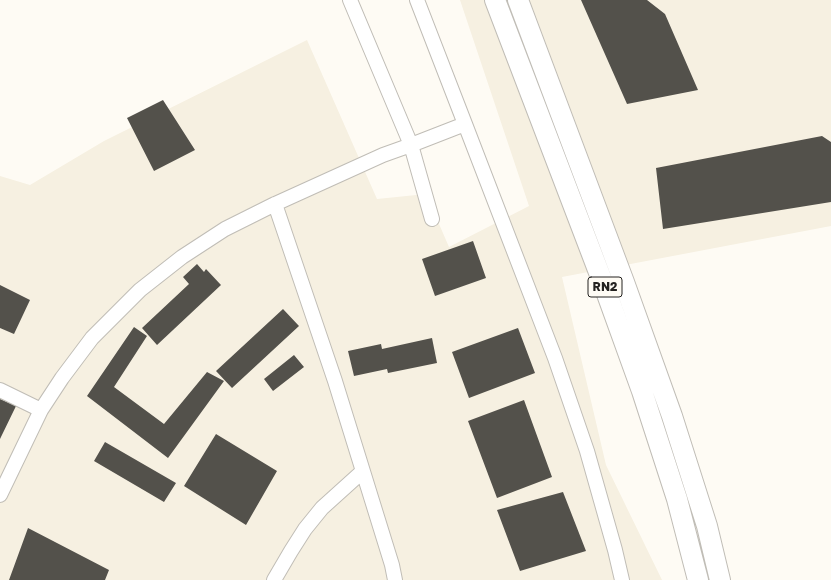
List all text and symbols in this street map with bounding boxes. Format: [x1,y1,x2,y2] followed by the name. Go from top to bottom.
[588,277,622,297] road number: RN2

